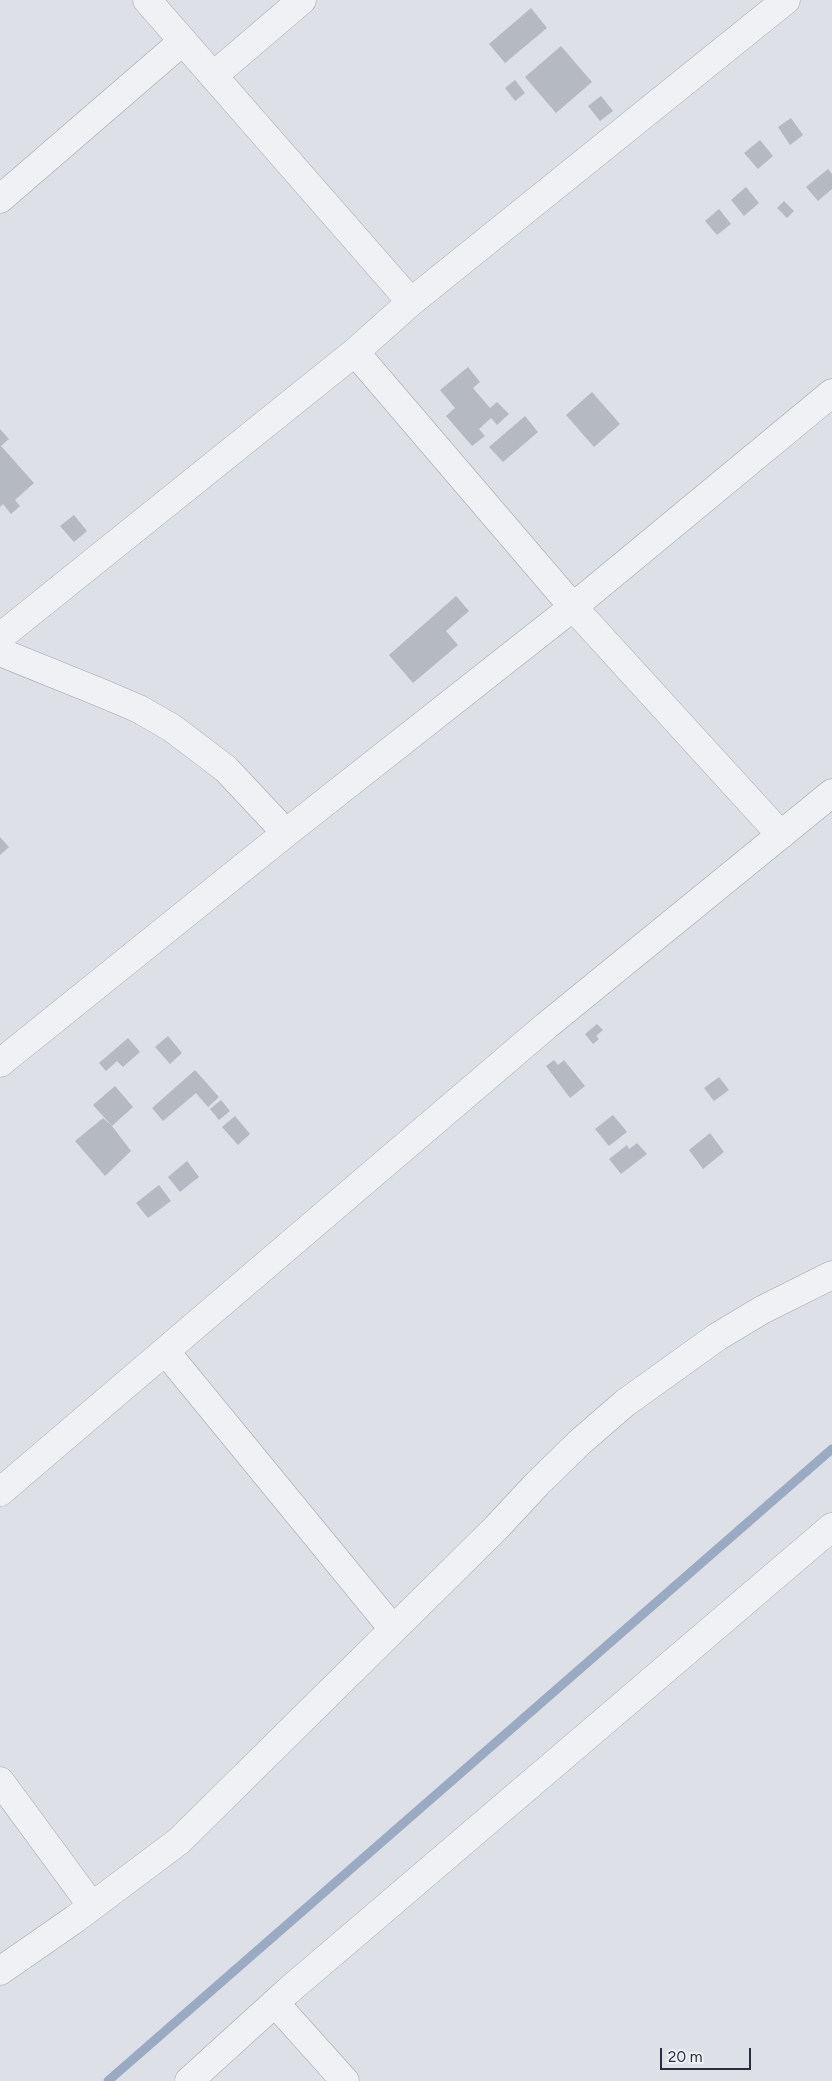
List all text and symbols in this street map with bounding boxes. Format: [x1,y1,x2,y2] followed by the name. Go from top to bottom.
[662,2038,753,2070] scale bar
[668,2048,702,2066] text: 20 m

